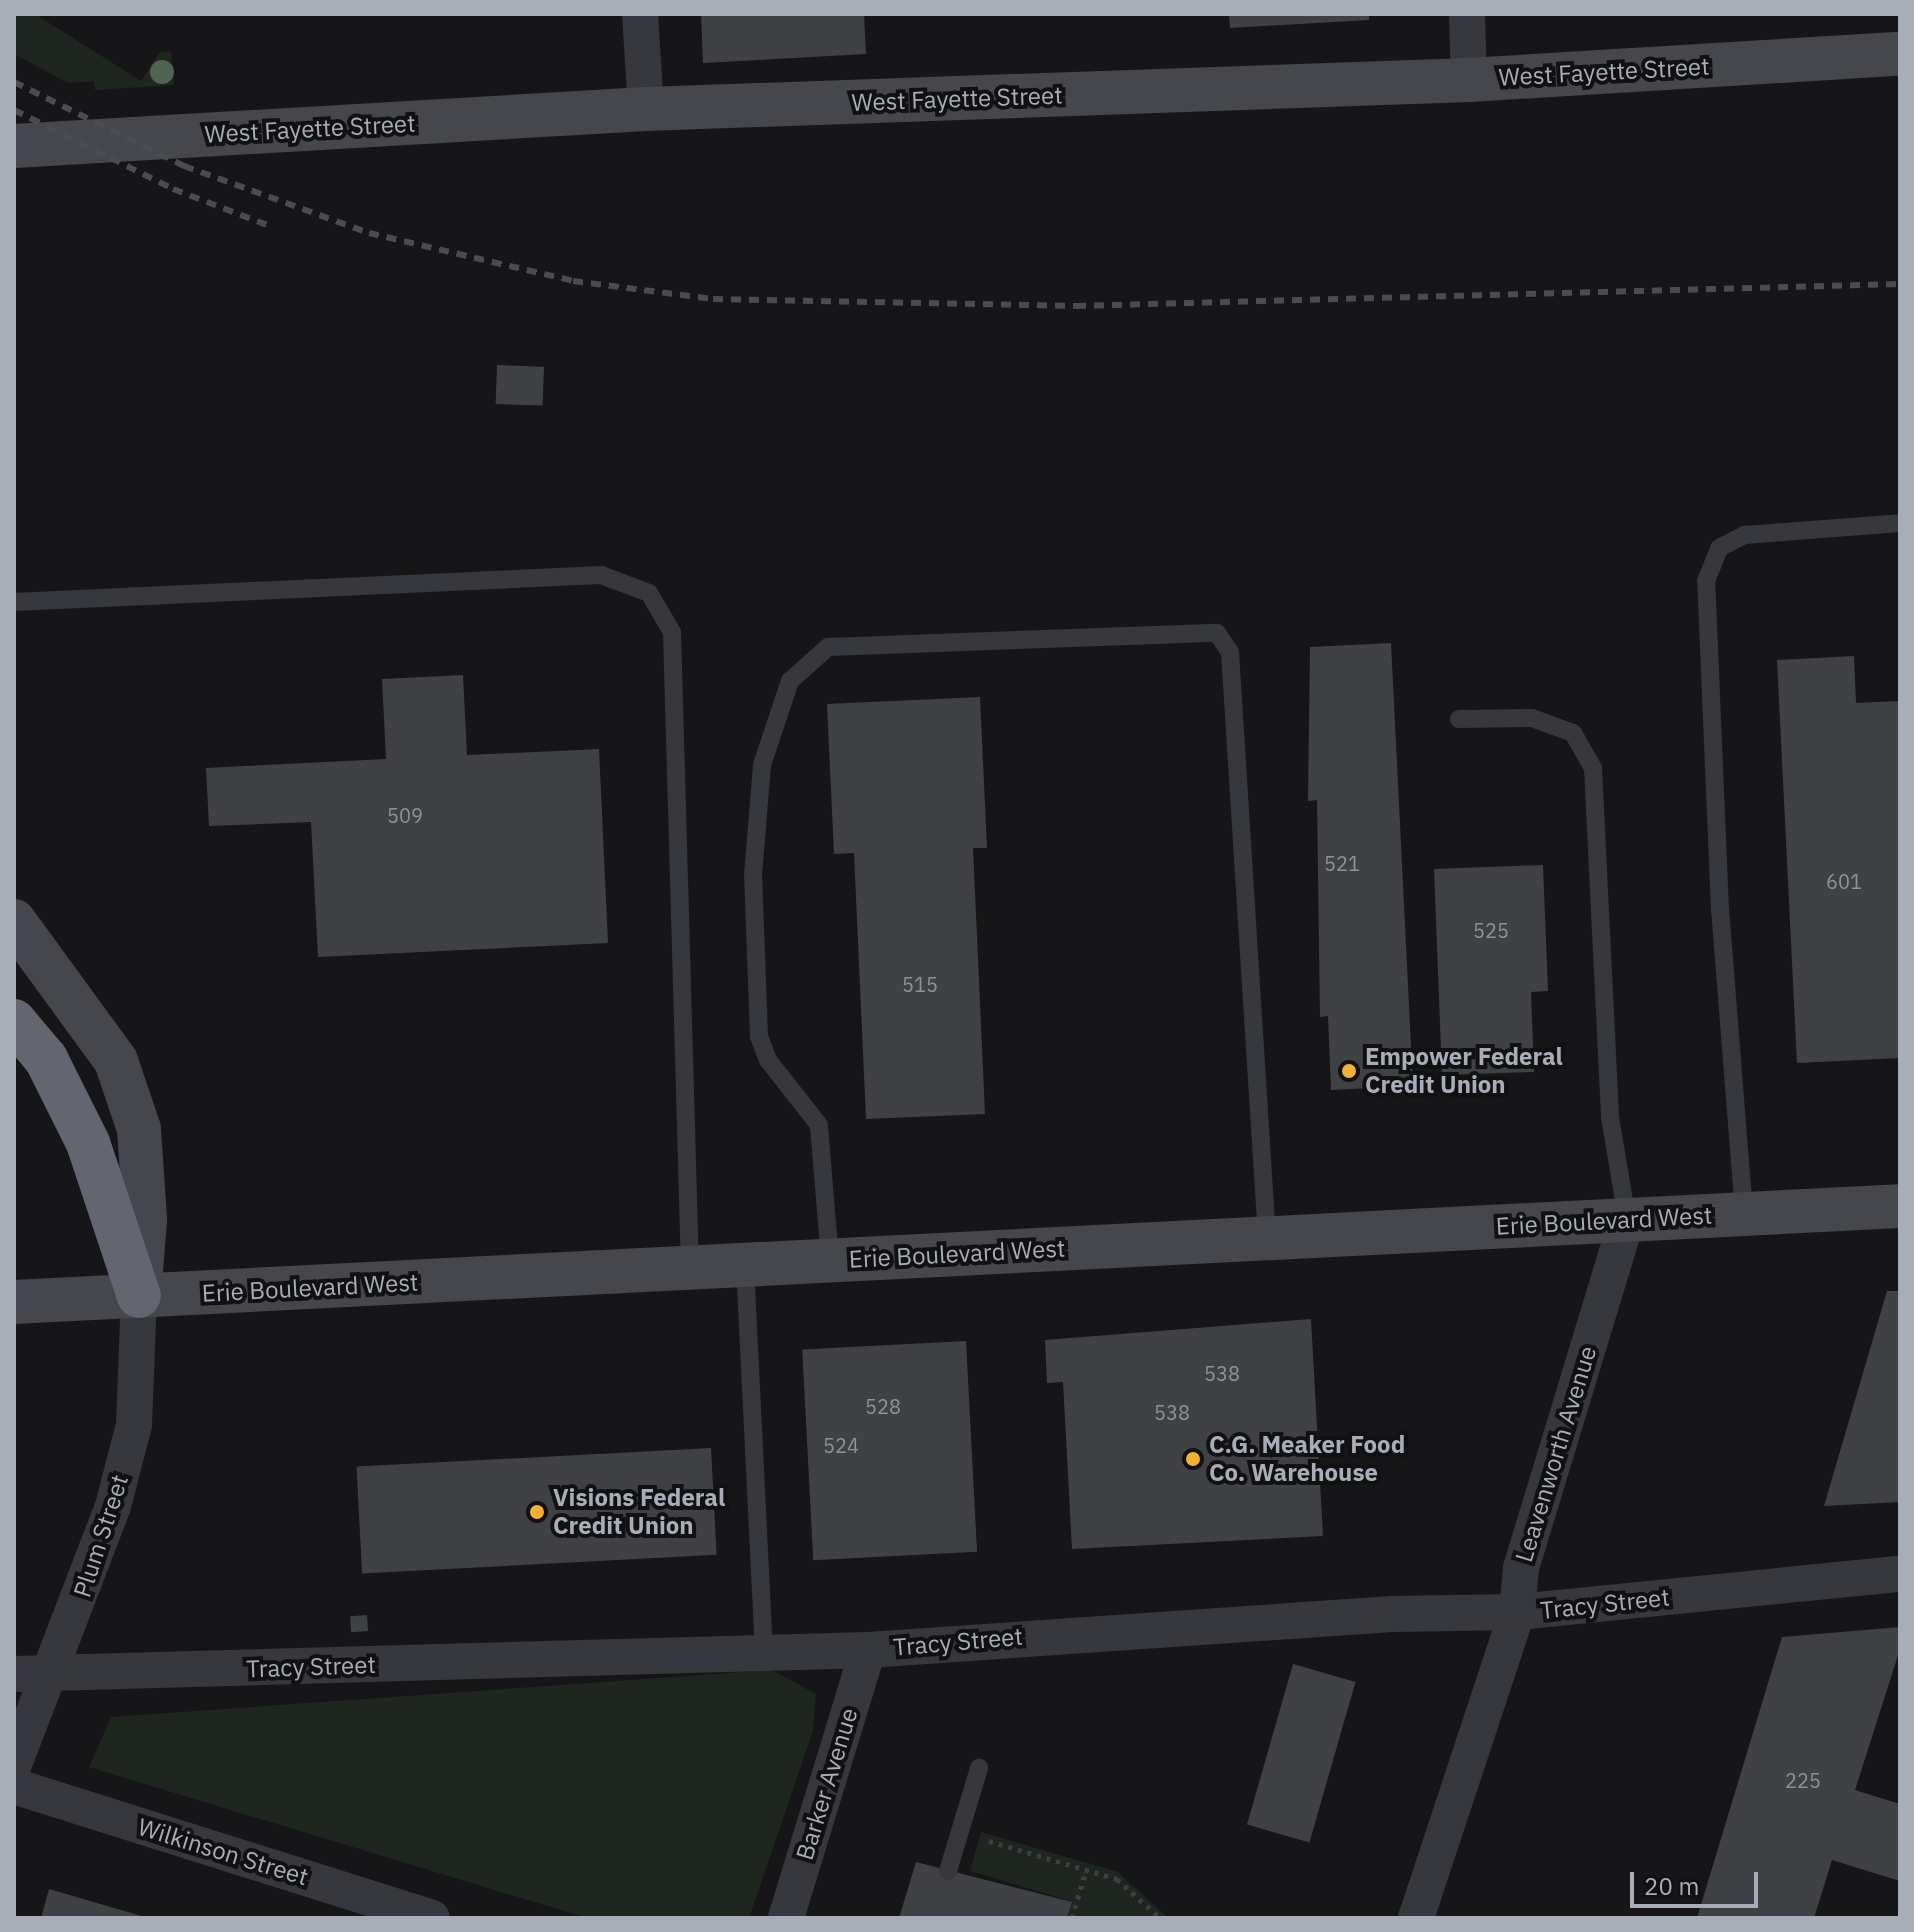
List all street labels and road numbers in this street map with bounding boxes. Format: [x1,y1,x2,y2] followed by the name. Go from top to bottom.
[1498,52,1710,92] street label: West Fayette Street
[851,81,1063,117] street label: West Fayette Street
[204,109,416,149] street label: West Fayette Street
[1495,1201,1713,1241] street label: Erie Boulevard West
[848,1234,1066,1274] street label: Erie Boulevard West
[201,1268,419,1308] street label: Erie Boulevard West
[1509,1342,1603,1566] street label: Leavenworth Avenue
[68,1471,134,1601] street label: Plum Street
[1539,1583,1671,1625] street label: Tracy Street
[892,1622,1024,1662] street label: Tracy Street
[246,1650,376,1684] street label: Tracy Street
[790,1705,864,1863] street label: Barker Avenue
[134,1812,312,1892] street label: Wilkinson Street

